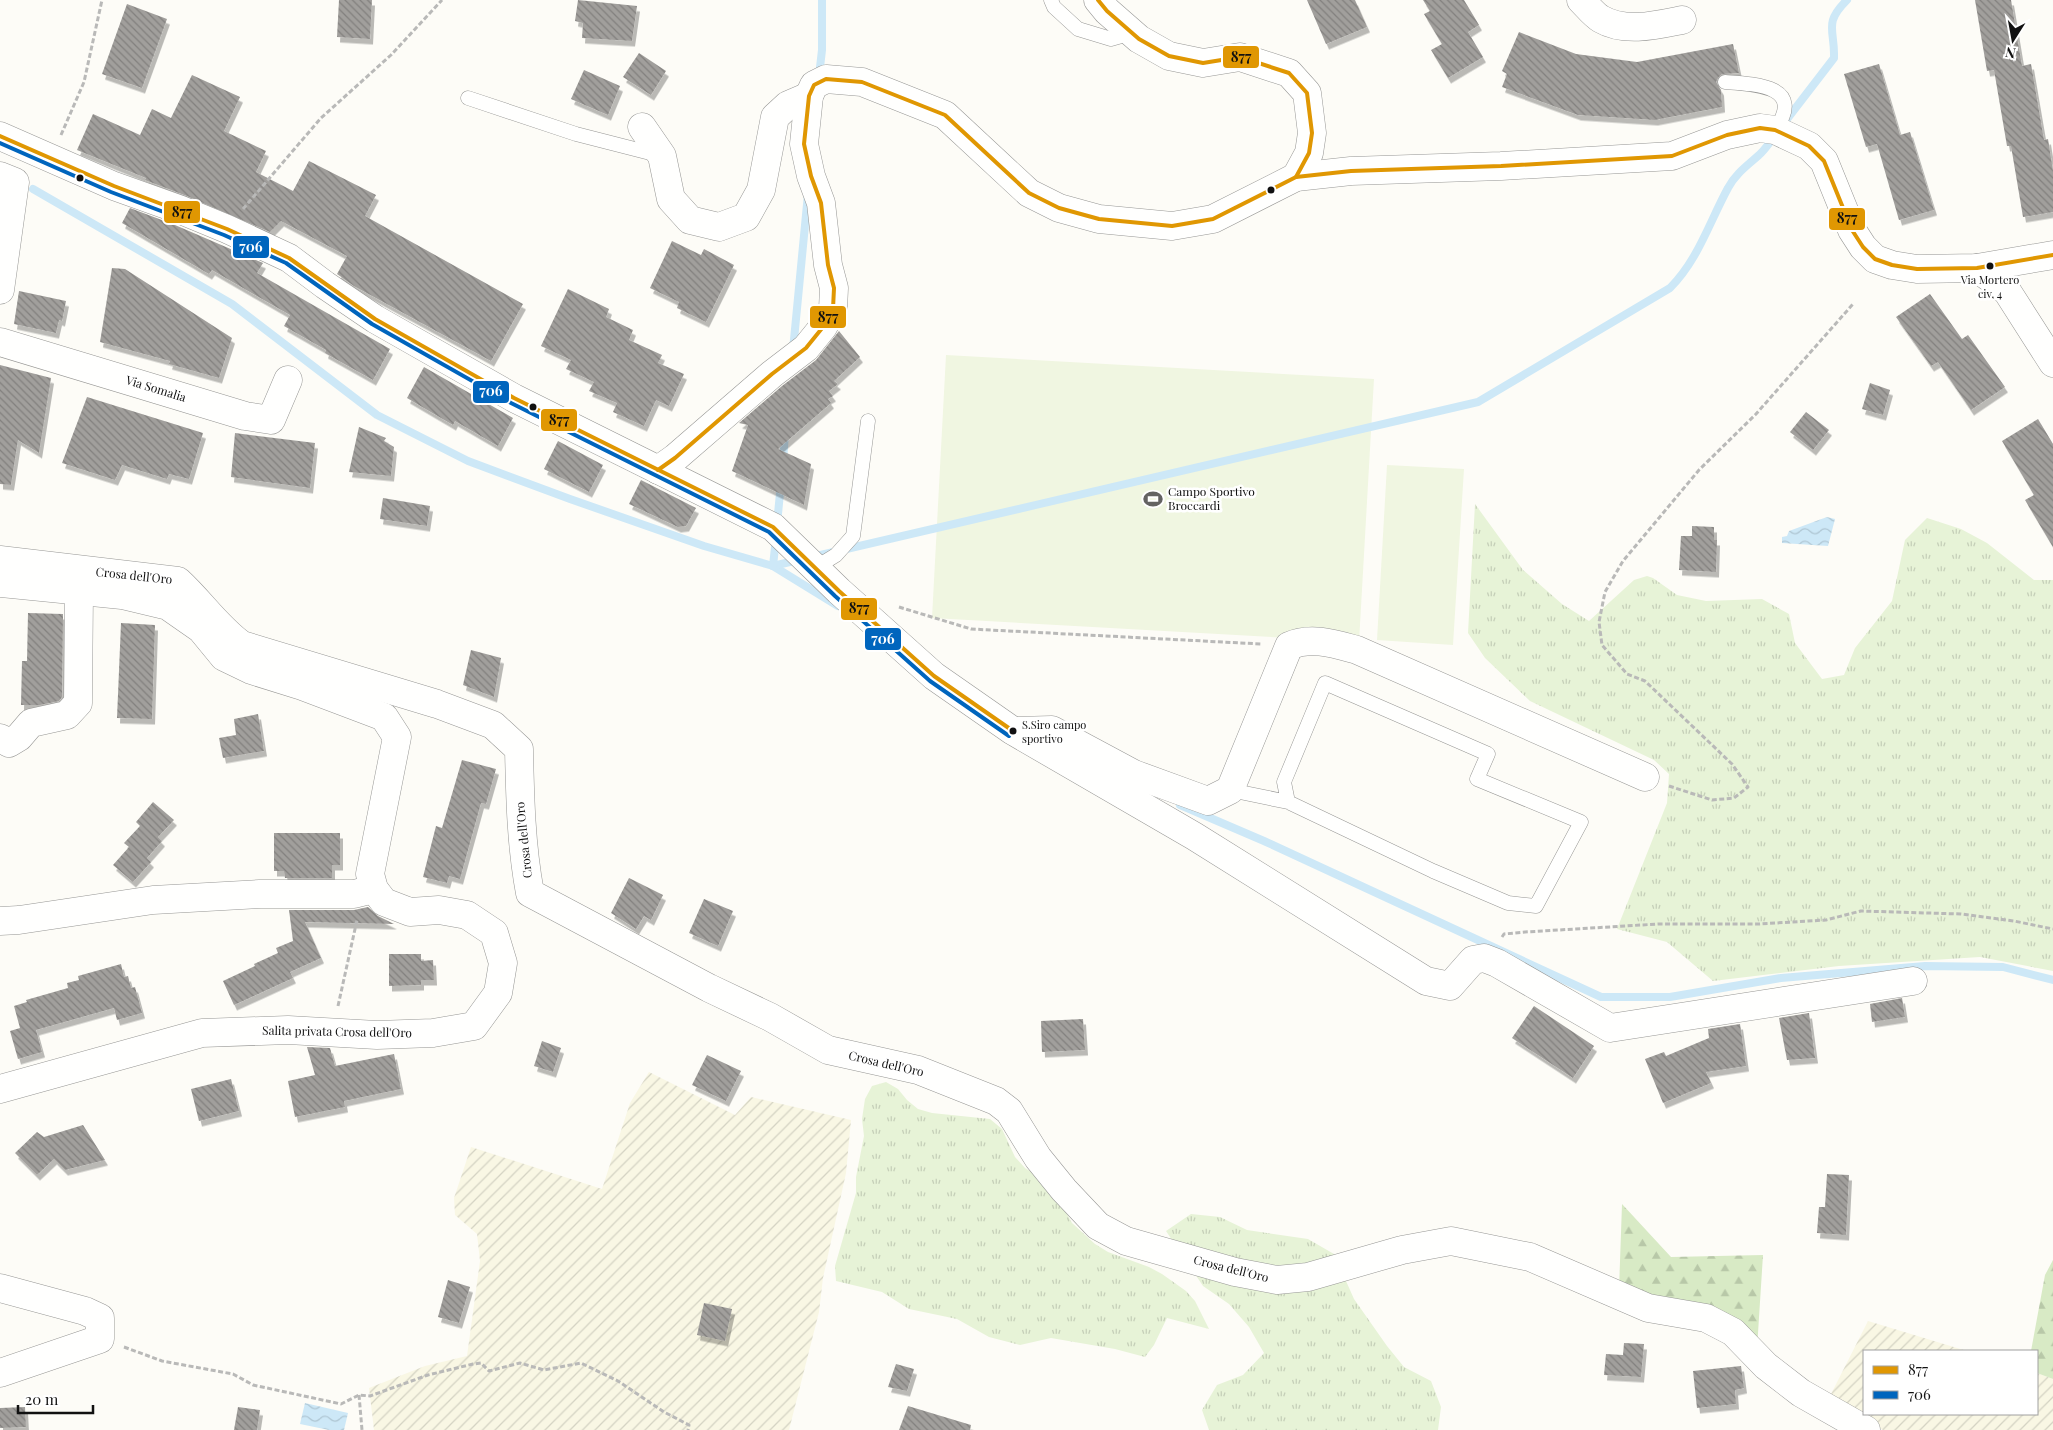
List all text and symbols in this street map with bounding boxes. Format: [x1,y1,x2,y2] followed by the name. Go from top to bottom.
[1988,15,2038,65] north arrow
[2004,43,2017,64] text: N
[1222,45,1260,69] line badge: 877
[1231,47,1252,66] text: 877
[75,173,85,183] unlabelled marker
[1266,185,1276,195] unlabelled marker
[163,200,201,224] line badge: 877
[172,202,193,221] text: 877
[1828,207,1866,231] line badge: 877
[1837,208,1858,227] text: 877
[232,235,270,259] line badge: 706
[239,237,263,256] text: 706
[1985,261,1995,271] marker: Via Mortero civ. 4
[1960,272,2019,301] place label: Via Mortero civ. 4
[809,305,847,329] line badge: 877
[818,307,839,326] text: 877
[123,371,188,405] street label: Via Somalia
[472,380,510,404] line badge: 706
[479,381,503,400] text: 706
[528,402,538,412] unlabelled marker
[540,408,578,432] line badge: 877
[549,410,570,429] text: 877
[1168,483,1255,513] place label: Campo Sportivo Broccardi
[1142,488,1164,510] sports icon: Campo Sportivo Broccardi
[95,563,174,587] street label: Crosa dell'Oro
[840,597,878,621] line badge: 877
[849,598,870,617] text: 877
[864,627,902,651] line badge: 706
[871,629,895,648] text: 706
[1022,717,1086,746] place label: S.Siro campo sportivo
[1008,726,1018,736] marker: S.Siro campo sportivo
[511,801,535,879] street label: Crosa dell'Oro
[262,1022,413,1040] street label: Salita privata Crosa dell'Oro
[847,1047,926,1080] street label: Crosa dell'Oro
[1192,1251,1271,1285] street label: Crosa dell'Oro
[1863,1350,2038,1415] legend
[1908,1359,1928,1379] text: 877
[18,1382,92,1414] scale bar
[1908,1384,1931,1404] text: 706
[25,1389,59,1409] text: 20 m

